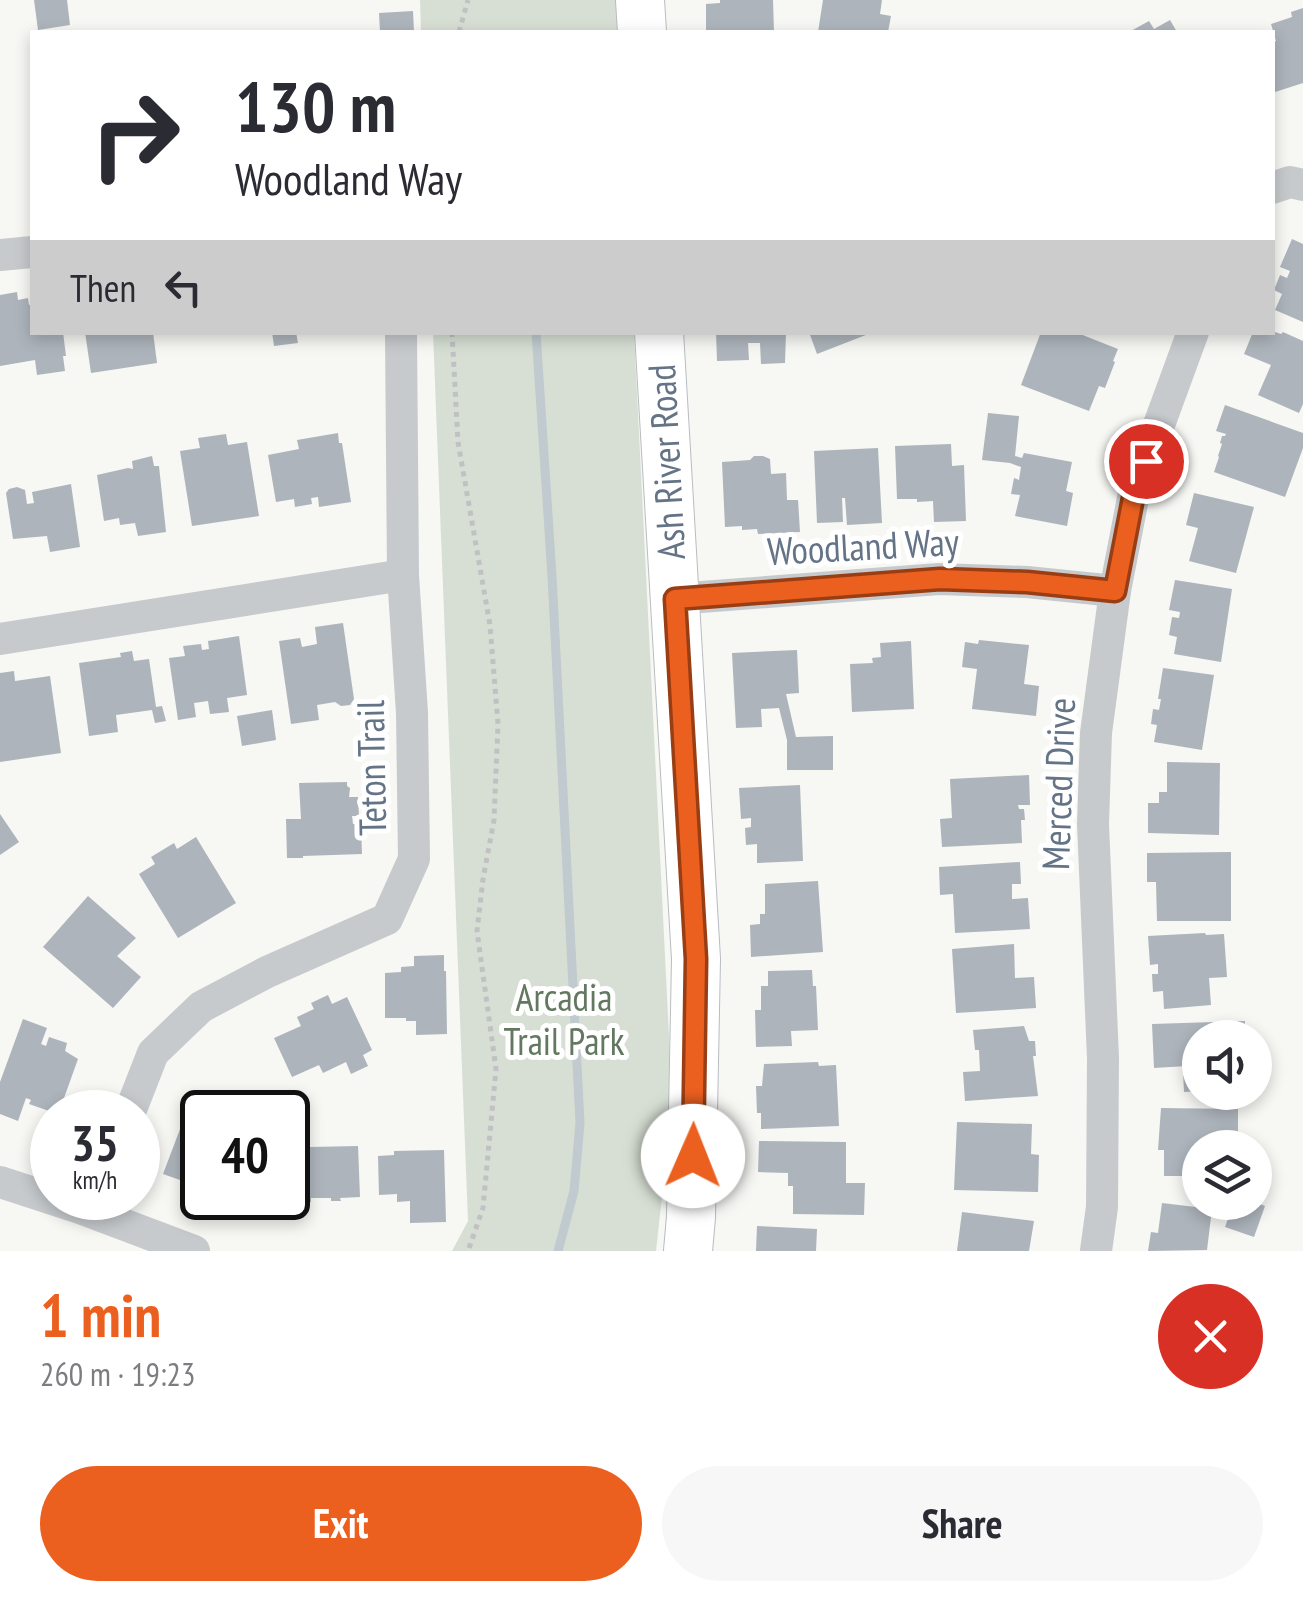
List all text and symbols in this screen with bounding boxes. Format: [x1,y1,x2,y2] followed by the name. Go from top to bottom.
[235,61,396,151] text: 130 m
[70,70,200,200] icon: right
[235,149,462,207] text: Woodland Way
[156,260,211,315] icon: left
[70,263,136,312] text: Then
[636,363,695,561] street label: Ash River Road
[1104,419,1189,504] pin
[1119,434,1174,489] icon: arrive
[766,516,961,575] street label: Woodland Way
[1030,697,1085,871] street label: Merced Drive
[345,700,396,836] street label: Teton Trail
[504,972,625,1065] park label: Arcadia Trail Park
[1182,1020,1272,1220] map controls
[1182,1020,1272,1110] button: sound
[180,1090,310,1220] speed limit sign: 40
[641,1104,745,1208] position arrow
[71,1110,119,1175] text: 35
[1182,1130,1272,1220] button: layers
[73,1164,117,1196] text: km/h
[40,1276,161,1354] text: 1 min
[1158,1284,1263,1389] button: close
[40,1353,195,1395] text: 260 m · 19:23
[40,1466,642,1581] button: Exit
[662,1466,1263,1581] button: Share

